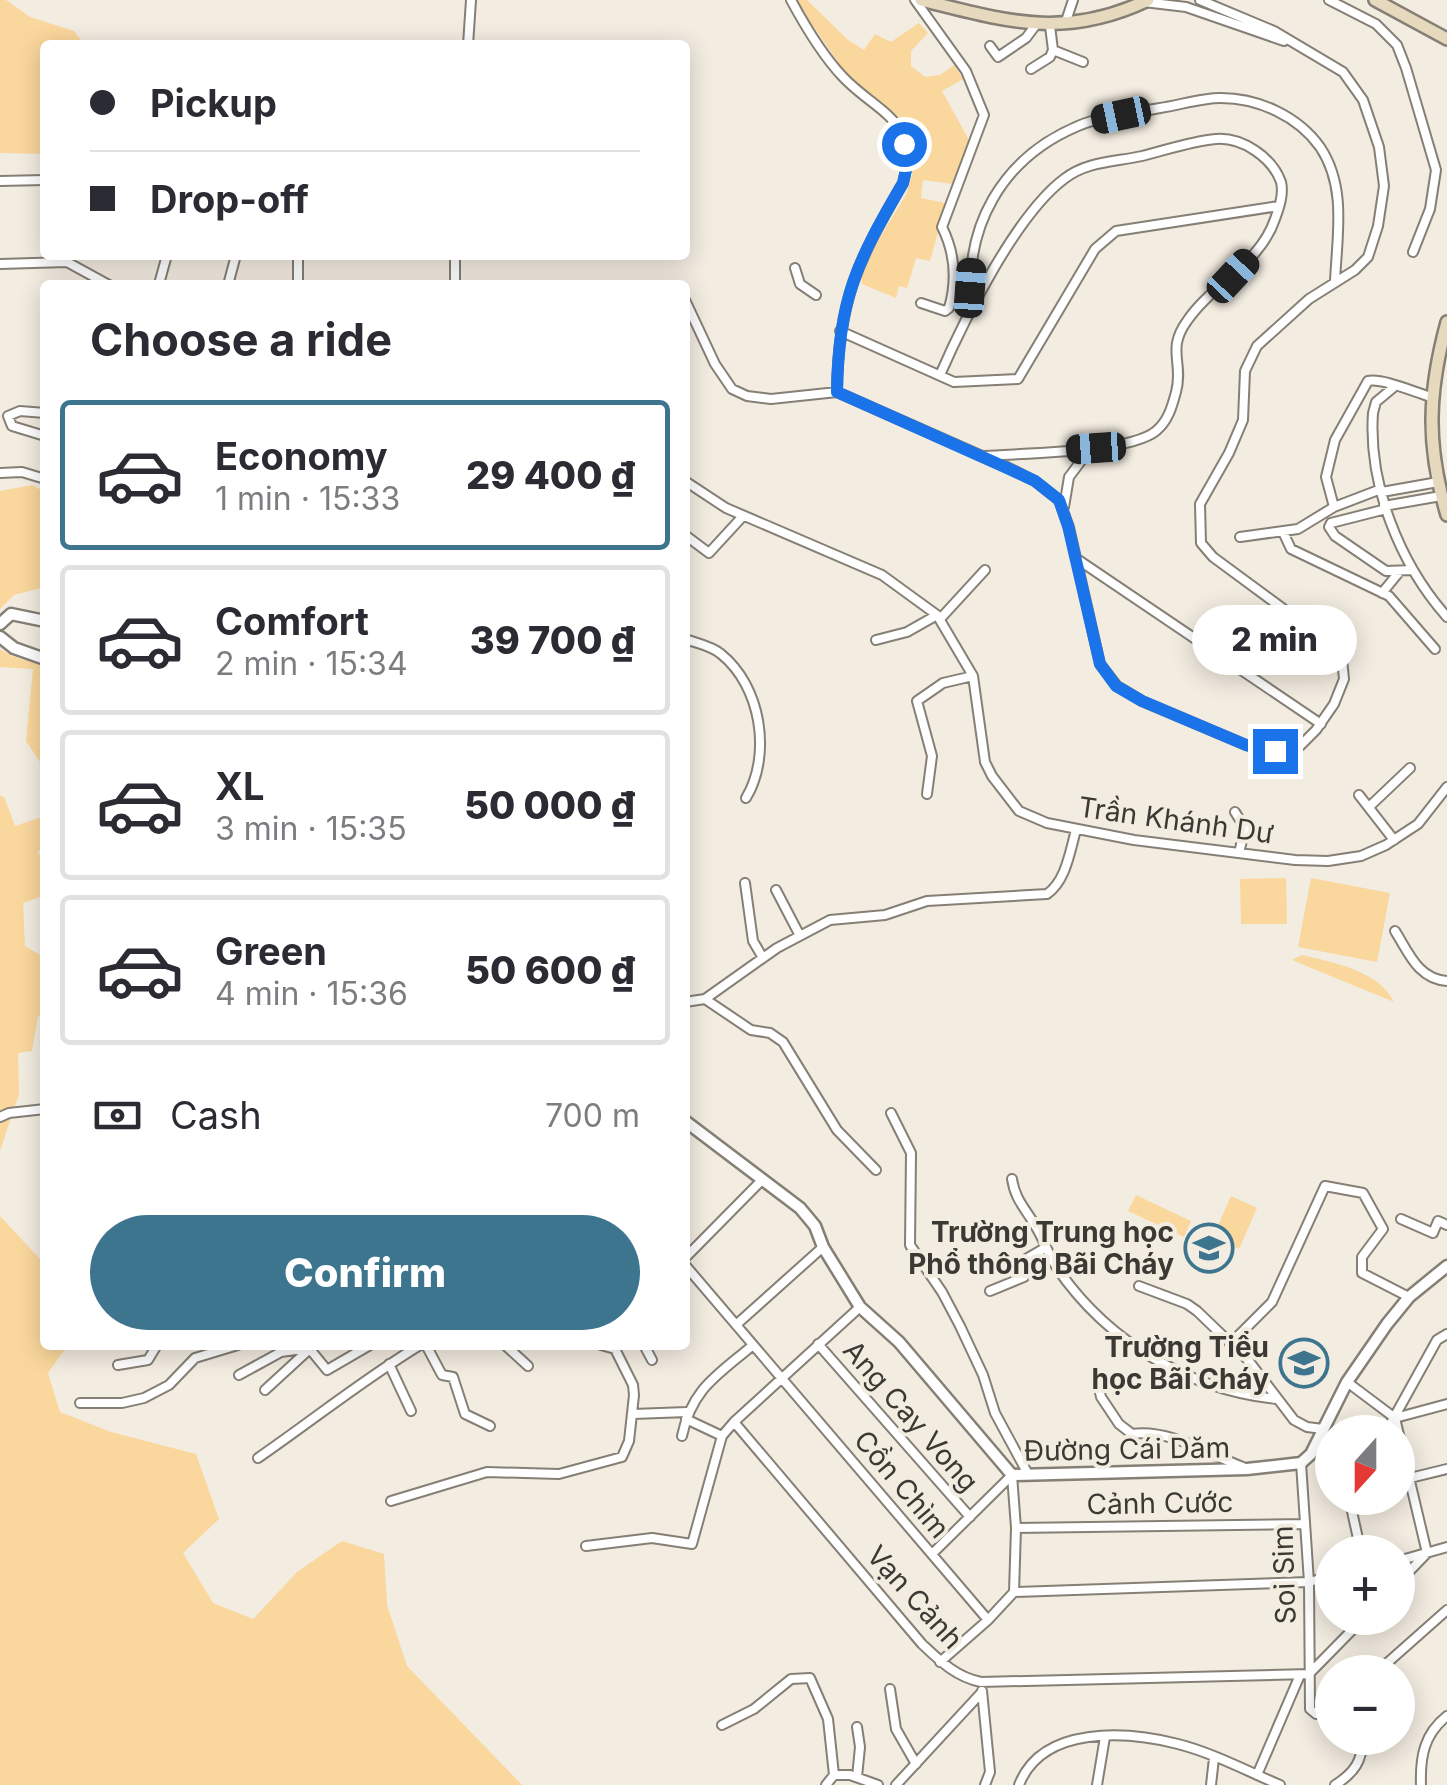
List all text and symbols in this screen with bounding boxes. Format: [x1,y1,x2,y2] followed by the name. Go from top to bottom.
[150,80,277,126] text: Pickup
[1089,94,1153,136] car
[882,122,927,167] route start
[150,176,309,222] text: Drop-off
[1202,244,1264,308] car
[953,257,987,319] car
[90,312,392,367] text: Choose a ride
[95,430,185,520] icon: car
[1065,431,1127,465] car
[215,433,388,479] text: Economy
[466,452,635,498] text: 29 400 ₫
[215,479,400,518] text: 1 min · 15:33
[95,595,185,685] icon: car
[215,598,369,644] text: Comfort
[1192,606,1358,676] callout: 2 min
[470,617,635,663] text: 39 700 ₫
[1231,620,1318,659] text: 2 min
[215,644,408,683] text: 2 min · 15:34
[1253,729,1298,774] route end
[95,760,185,850] icon: car
[215,763,265,809] text: XL
[464,782,635,828] text: 50 000 ₫
[1076,789,1276,851] street label: Trần Khánh Dư
[215,809,407,848] text: 3 min · 15:35
[95,925,185,1015] icon: car
[215,928,327,974] text: Green
[465,947,635,993] text: 50 600 ₫
[215,974,408,1013] text: 4 min · 15:36
[90,1088,145,1143] icon: cash
[170,1092,262,1138] text: Cash
[545,1096,640,1135] text: 700 m
[90,1215,640,1330] button: Confirm
[908,1215,1174,1281] place label: Trường Trung học Phổ thông Bãi Cháy
[1183,1222,1235,1274] school or university icon: Trường Trung học Phổ thông Bãi Cháy
[1092,1330,1269,1396] place label: Trường Tiểu học Bãi Cháy
[836,1334,986,1498] street label: Ang Cay Vong
[1278,1337,1330,1389] school or university icon: Trường Tiểu học Bãi Cháy
[1315,1415,1415,1515] north arrow
[1315,1415,1415,1755] map controls
[847,1423,957,1545] street label: Cồn Chìm
[1024,1430,1230,1468] street label: Đường Cái Dăm
[1086,1485,1234,1521] street label: Cảnh Cước
[1265,1525,1303,1625] street label: Soi Sim
[1315,1535,1415,1635] button: +
[860,1538,970,1656] street label: Vạn Cảnh
[1315,1655,1415,1755] button: −

